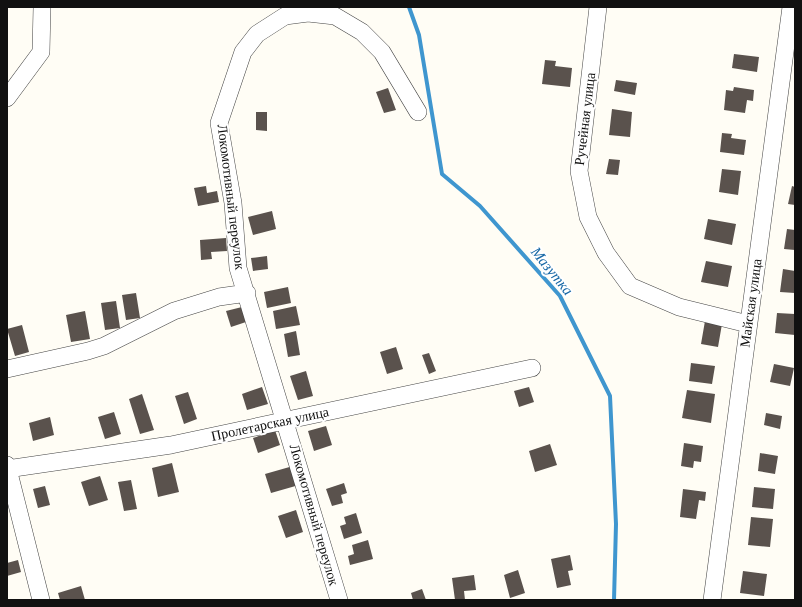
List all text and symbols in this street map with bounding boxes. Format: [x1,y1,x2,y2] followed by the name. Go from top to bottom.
[572,71,598,166] street label: Ручейная улица
[215,123,247,271] street label: Локомотивный переулок
[527,243,576,298] water label: Мазутка
[737,257,765,348] street label: Майская улица
[210,404,331,444] street label: Пролетарская улица
[287,443,341,588] street label: Локомотивный переулок

